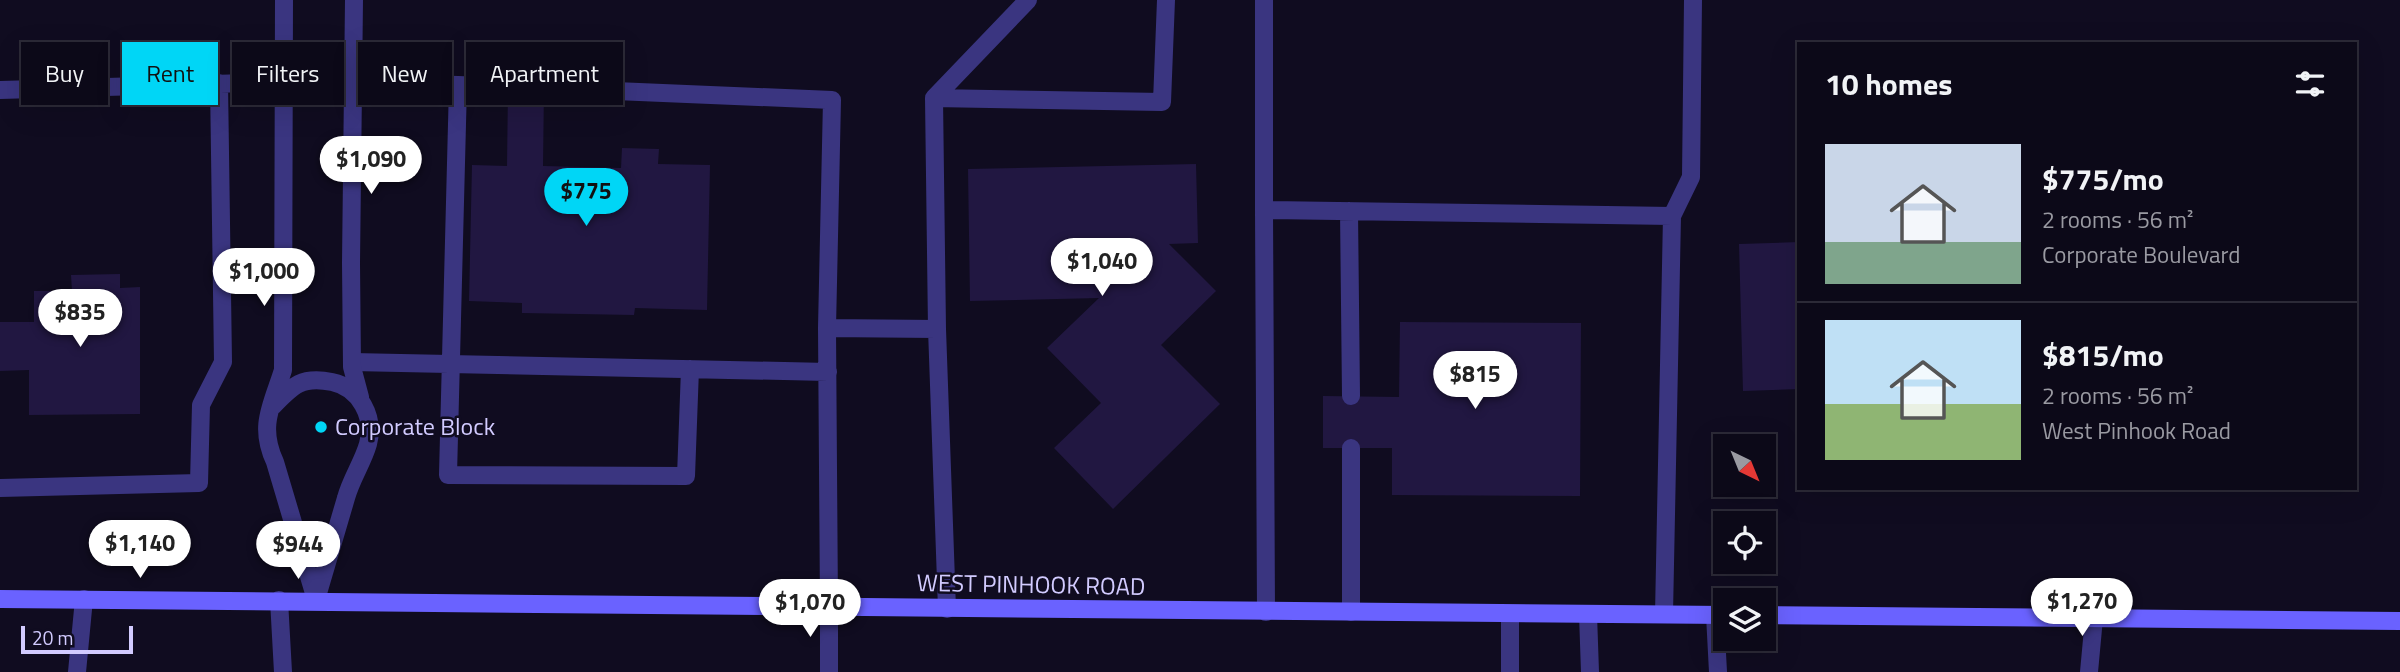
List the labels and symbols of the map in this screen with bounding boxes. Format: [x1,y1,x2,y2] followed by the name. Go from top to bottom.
[314,136,428,196] pin: $1,090
[545,168,627,228] pin: $775
[1045,238,1159,298] pin: $1,040
[207,248,321,308] pin: $1,000
[39,290,121,349] pin: $835
[1434,352,1516,411] pin: $815
[335,408,496,444] place label: Corporate Block
[313,419,329,435] marker: Corporate Block
[1713,434,1776,497] north arrow
[83,520,197,580] pin: $1,140
[257,522,339,581] pin: $944
[916,564,1146,604] street label: WEST PINHOOK ROAD
[2025,578,2139,638] pin: $1,270
[753,580,867,639] pin: $1,070
[21,623,133,655] scale bar

